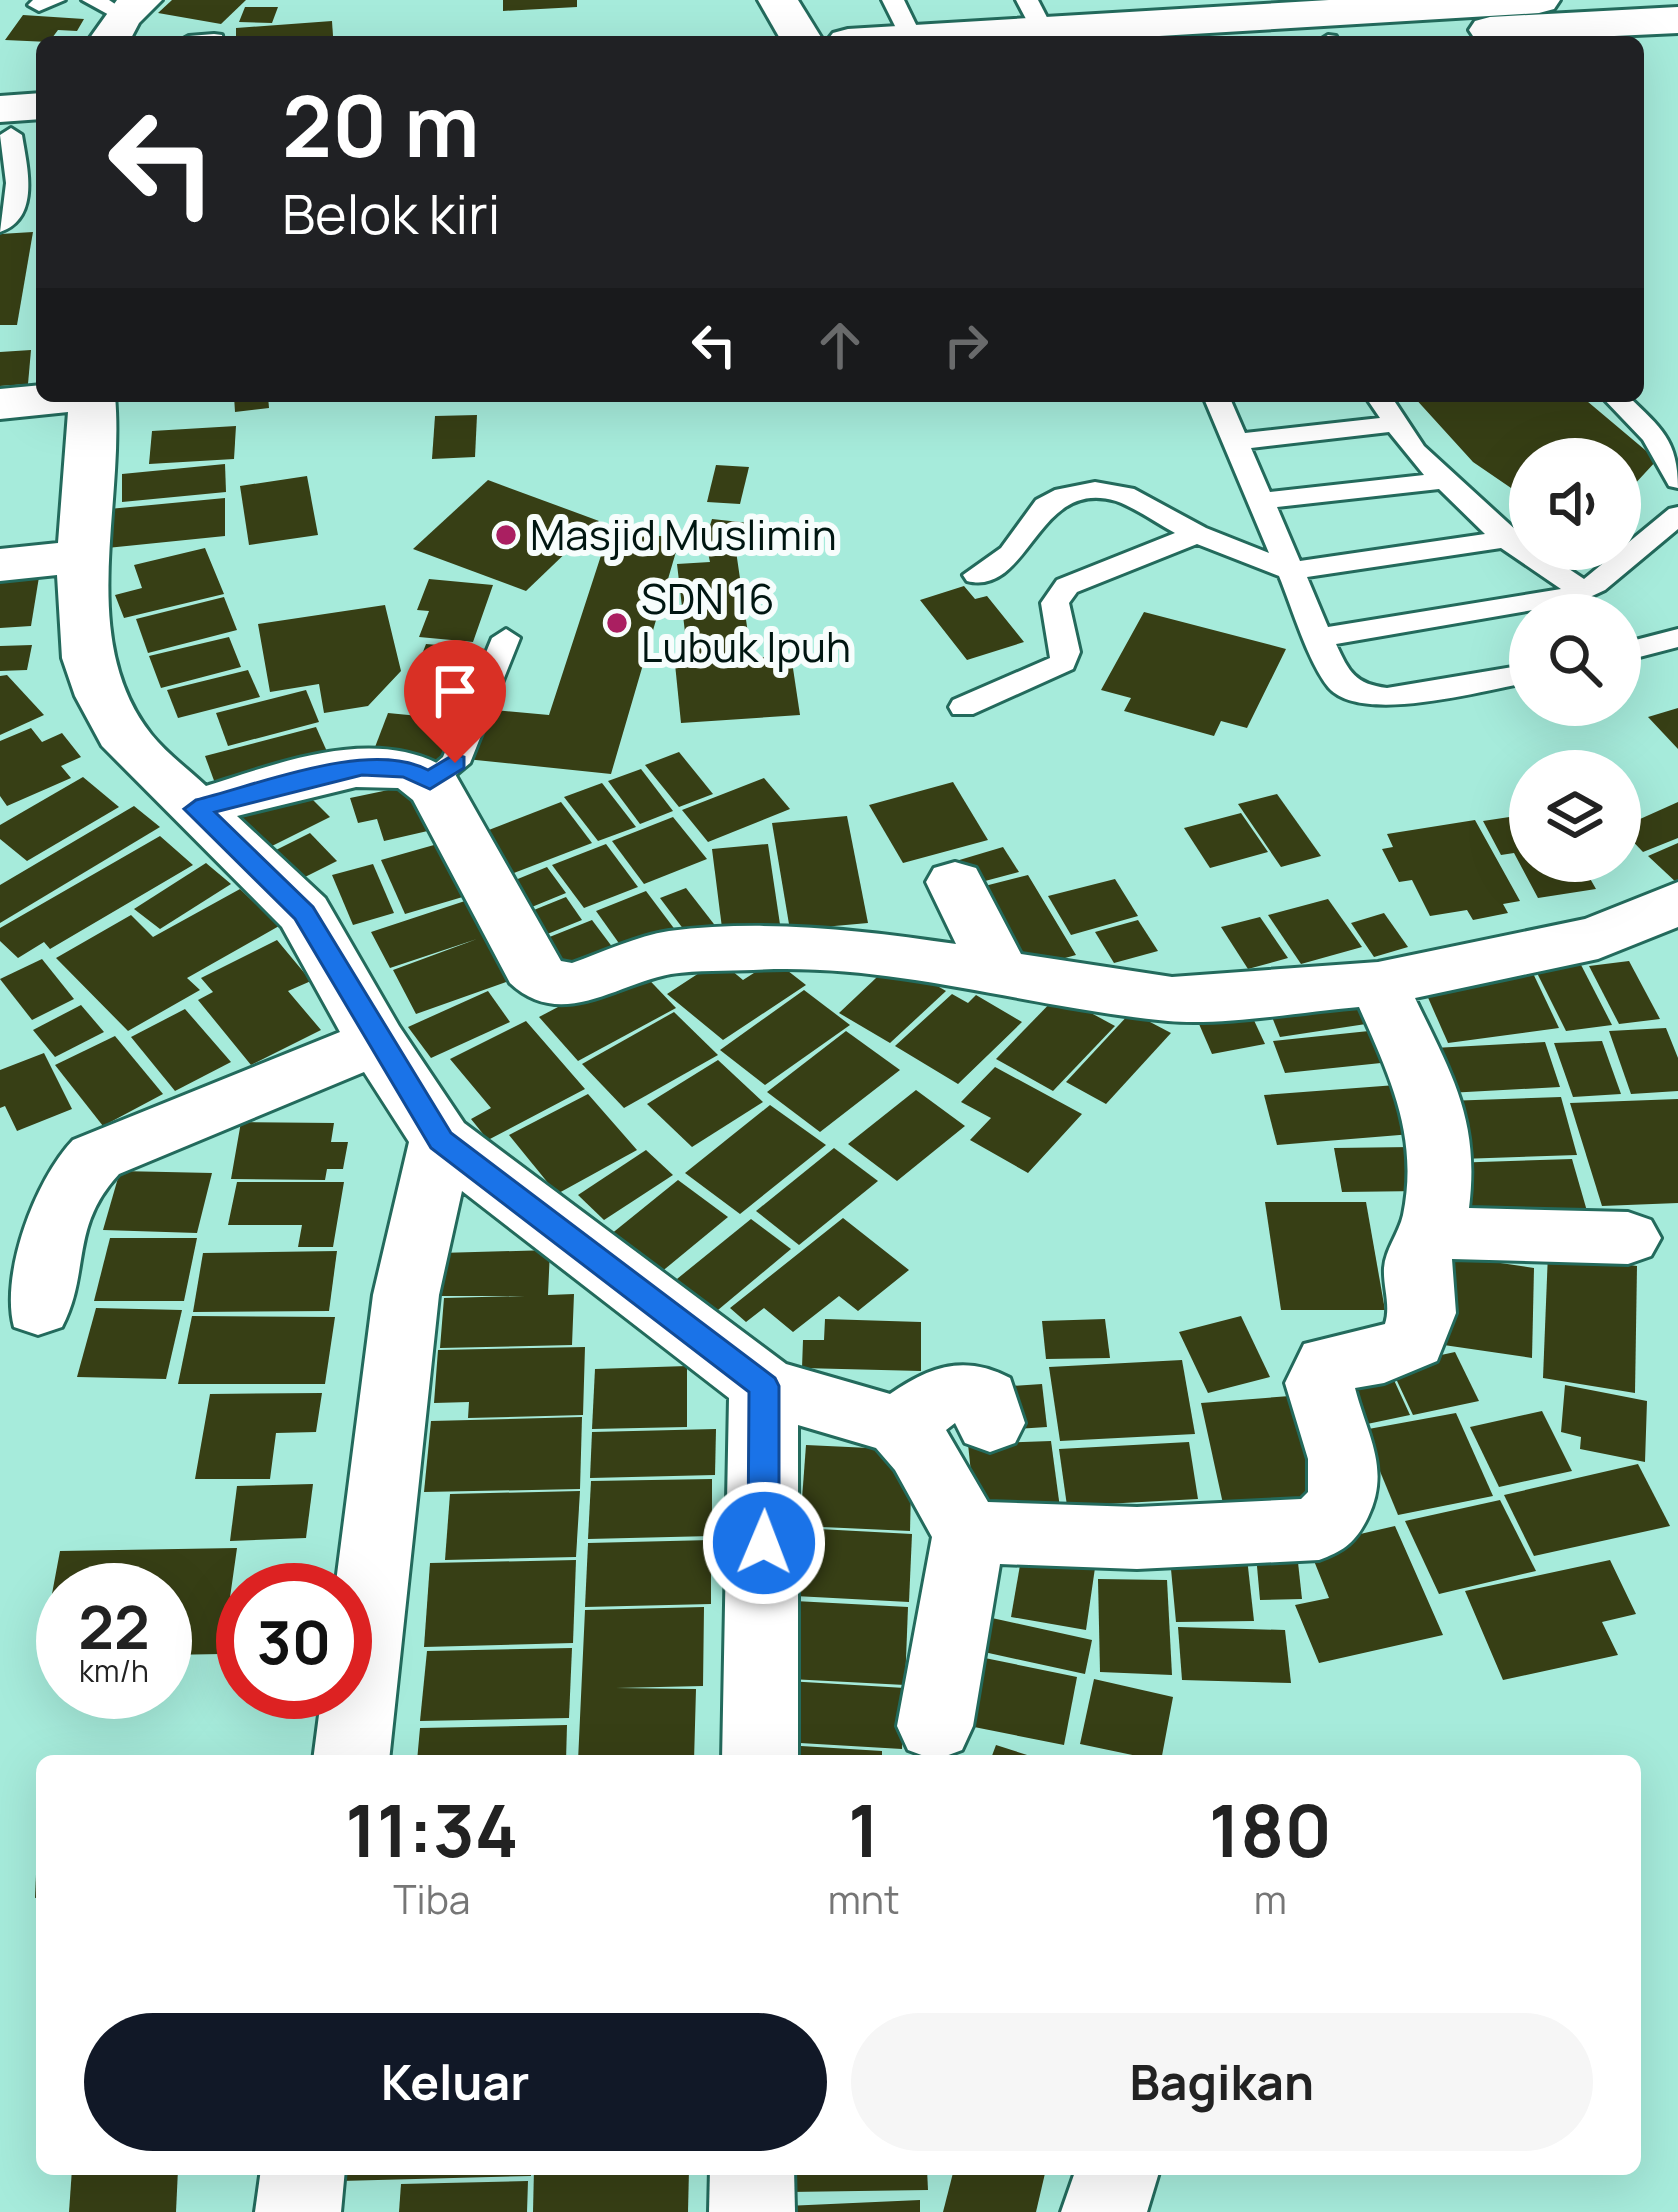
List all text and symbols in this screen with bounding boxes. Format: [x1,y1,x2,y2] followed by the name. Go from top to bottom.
[282,67,480,182] text: 20 m
[84,84,240,240] icon: left
[282,176,500,250] text: Belok kiri
[681,312,747,378] icon: left
[807,312,873,378] icon: ahead
[933,312,999,378] icon: right
[1509,438,1641,882] map controls
[1509,438,1641,570] button: sound
[530,505,837,563] place label: Masjid Muslimin
[493,522,519,548] marker: Masjid Muslimin
[641,569,851,675] place label: SDN 16 Lubuk Ipuh
[1509,594,1641,726] button: search
[604,610,630,636] marker: SDN 16 Lubuk Ipuh
[404,640,506,763] pin
[422,658,488,724] icon: arrive
[1509,750,1641,882] button: layers
[701,1480,827,1606] position arrow
[216,1563,372,1719] speed limit sign: 30
[78,1585,150,1667] text: 22
[79,1650,149,1691] text: km/h
[345,1780,519,1879] text: 11:34
[848,1780,879,1879] text: 1
[1209,1780,1332,1879] text: 180
[393,1872,470,1926] text: Tiba
[828,1872,900,1926] text: mnt
[1254,1872,1287,1926] text: m
[84,2013,827,2151] button: Keluar
[851,2013,1593,2151] button: Bagikan

